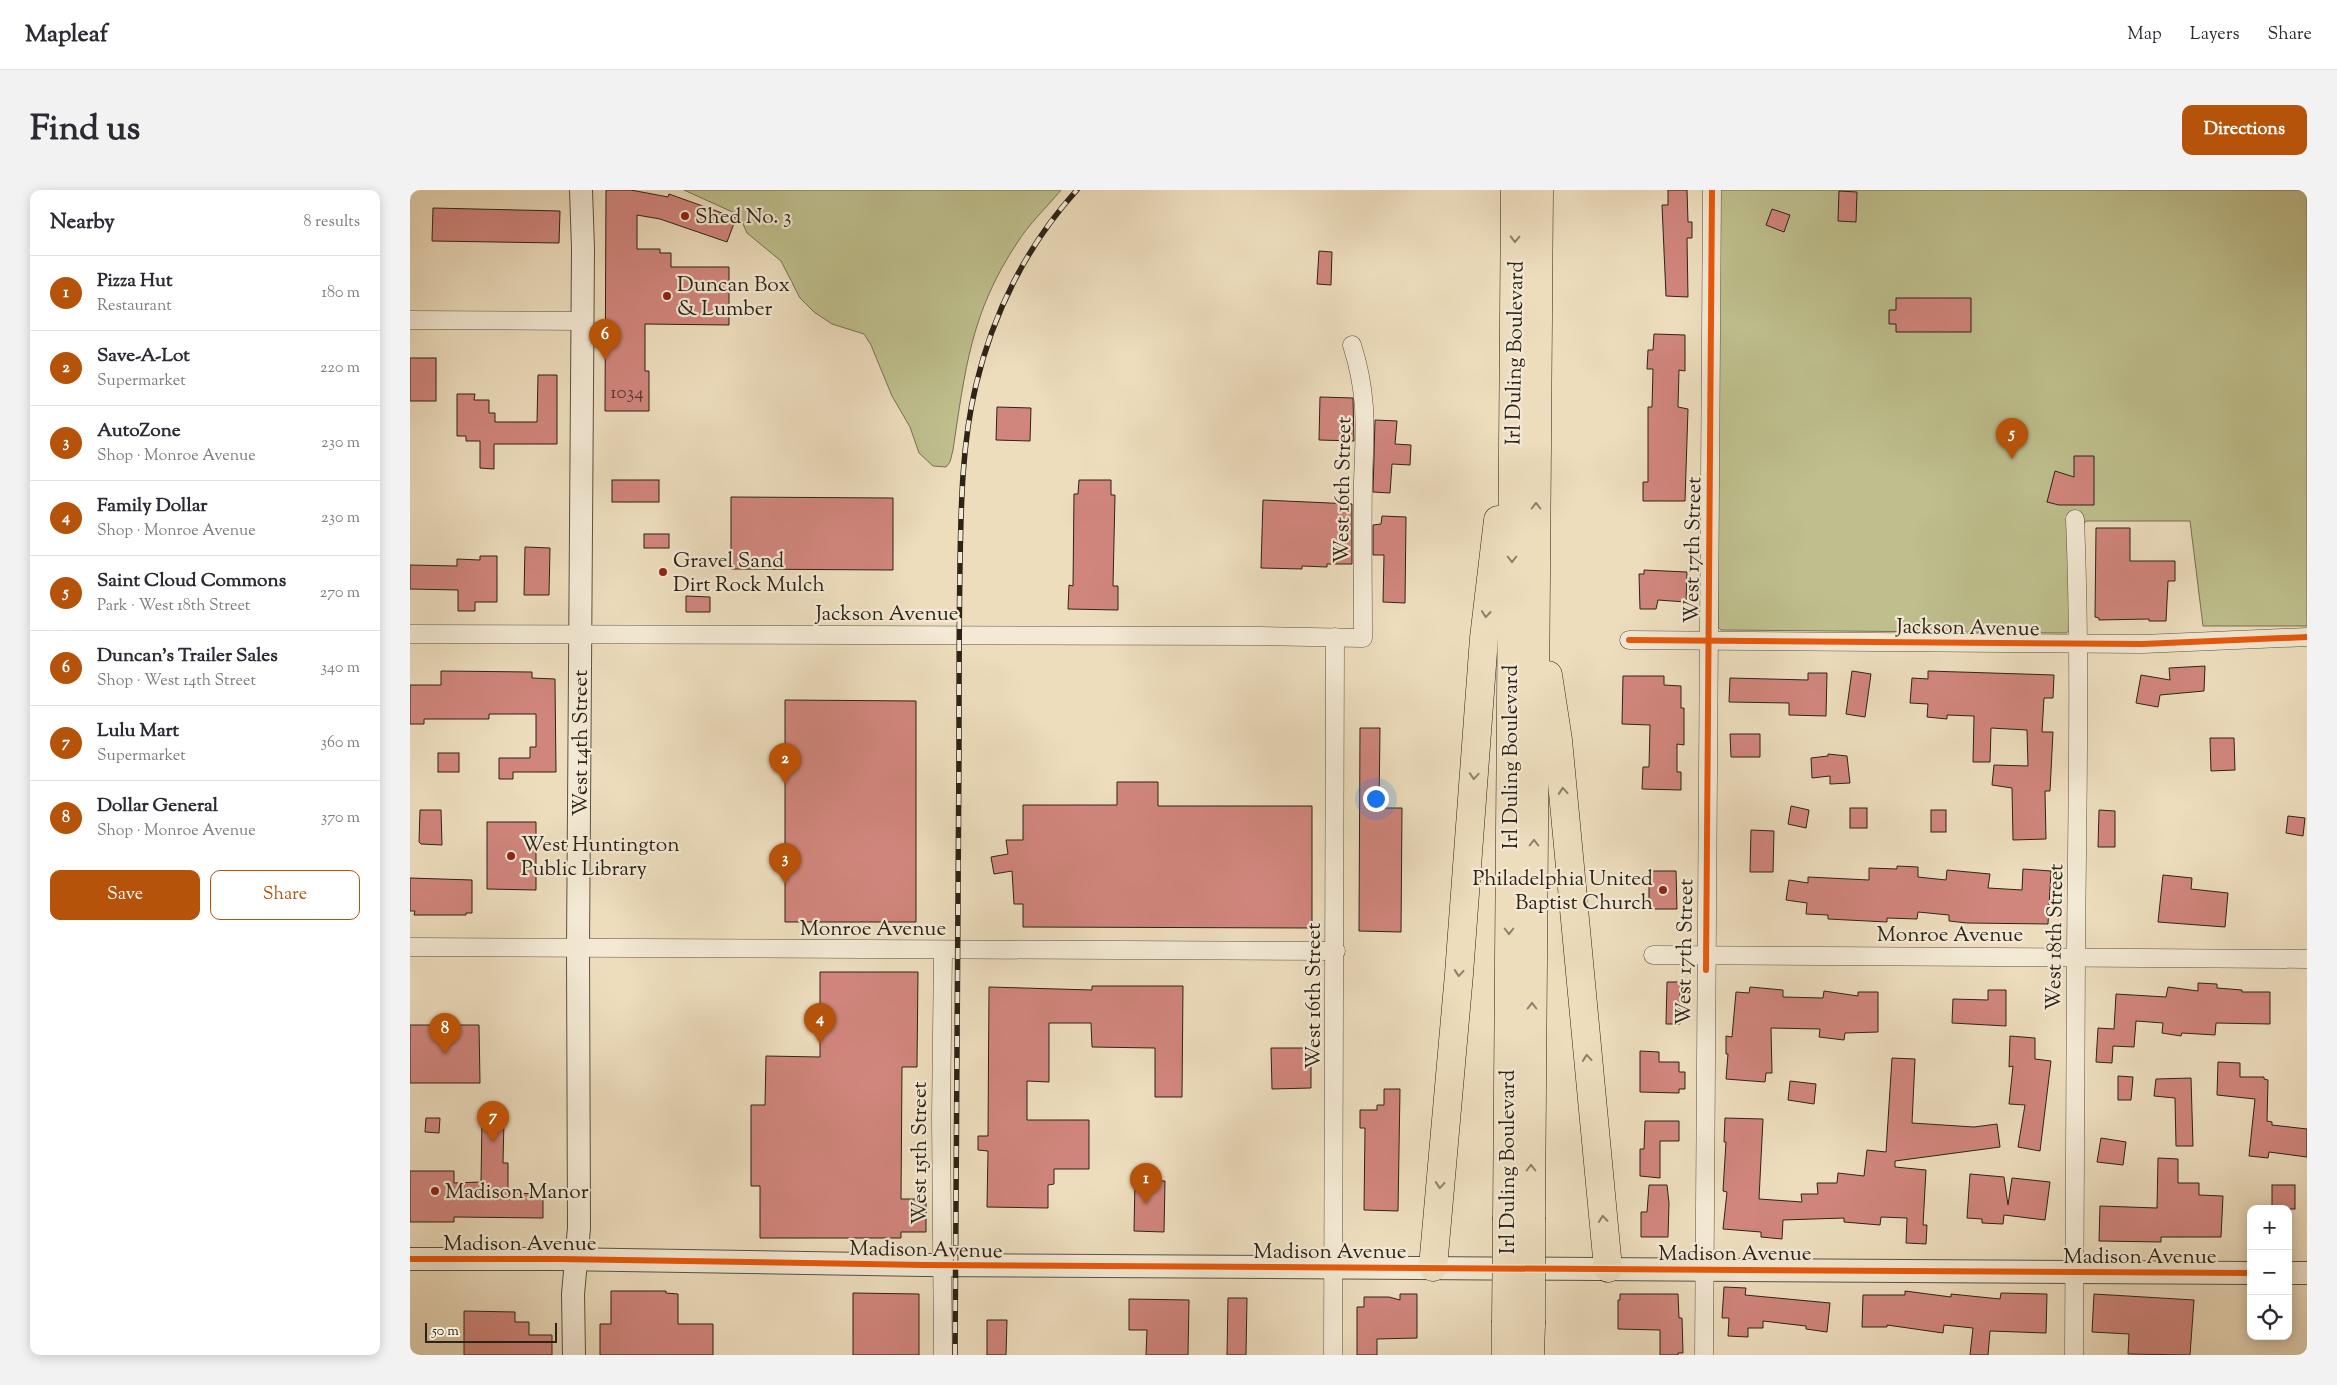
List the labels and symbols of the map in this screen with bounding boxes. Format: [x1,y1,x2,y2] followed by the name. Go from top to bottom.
[695,203,791,233] place label: Shed No. 3
[679,210,691,222] marker: Shed No. 3
[1510,235,1520,243] one-way arrow
[1499,260,1533,446] street label: Irl Duling Boulevard
[677,271,790,325] place label: Duncan Box & Lumber
[661,290,673,302] marker: Duncan Box & Lumber
[589,319,621,360] pin: 6
[610,380,644,407] house number: 1034
[1328,416,1360,564] street label: West 16th Street
[1996,418,2028,459] pin: 5
[1678,476,1710,624] street label: West 17th Street
[1531,501,1542,509] one-way arrow
[673,547,825,601] place label: Gravel Sand Dirt Rock Mulch
[1507,555,1517,563] one-way arrow
[657,566,669,578] marker: Gravel Sand Dirt Rock Mulch
[814,600,959,630] street label: Jackson Avenue
[1481,611,1492,619] one-way arrow
[1895,613,2040,645] street label: Jackson Avenue
[1497,665,1527,849] street label: Irl Duling Boulevard
[567,670,597,816] street label: West 14th Street
[769,743,801,784] pin: 2
[1468,773,1479,781] one-way arrow
[1363,786,1389,812] your location
[1558,787,1569,795] one-way arrow
[521,831,680,885] place label: West Huntington Public Library
[1529,839,1539,846] one-way arrow
[769,843,801,884] pin: 3
[505,850,517,862] marker: West Huntington Public Library
[2040,863,2072,1011] street label: West 18th Street
[1472,865,1653,919] place label: Philadelphia United Baptist Church
[1670,878,1702,1026] street label: West 17th Street
[1657,884,1669,896] marker: Philadelphia United Baptist Church
[800,915,946,945] street label: Monroe Avenue
[1877,921,2023,951] street label: Monroe Avenue
[1300,923,1330,1069] street label: West 16th Street
[1504,928,1514,935] one-way arrow
[1453,969,1464,977] one-way arrow
[1527,1001,1537,1009] one-way arrow
[804,1003,836,1044] pin: 4
[429,1013,461,1054] pin: 8
[1582,1053,1593,1061] one-way arrow
[1494,1070,1524,1254] street label: Irl Duling Boulevard
[906,1081,936,1225] street label: West 15th Street
[477,1101,509,1142] pin: 7
[1130,1163,1162,1204] pin: 1
[1526,1164,1536,1172] one-way arrow
[445,1178,589,1208] place label: Madison Manor
[1435,1181,1446,1189] one-way arrow
[429,1185,441,1197] marker: Madison Manor
[1598,1215,1609,1223] one-way arrow
[443,1230,597,1260] street label: Madison Avenue
[849,1235,1003,1267] street label: Madison Avenue
[1253,1238,1407,1268] street label: Madison Avenue
[1658,1240,1812,1270] street label: Madison Avenue
[2063,1243,2217,1273] street label: Madison Avenue
[425,1320,558,1343] scale bar

